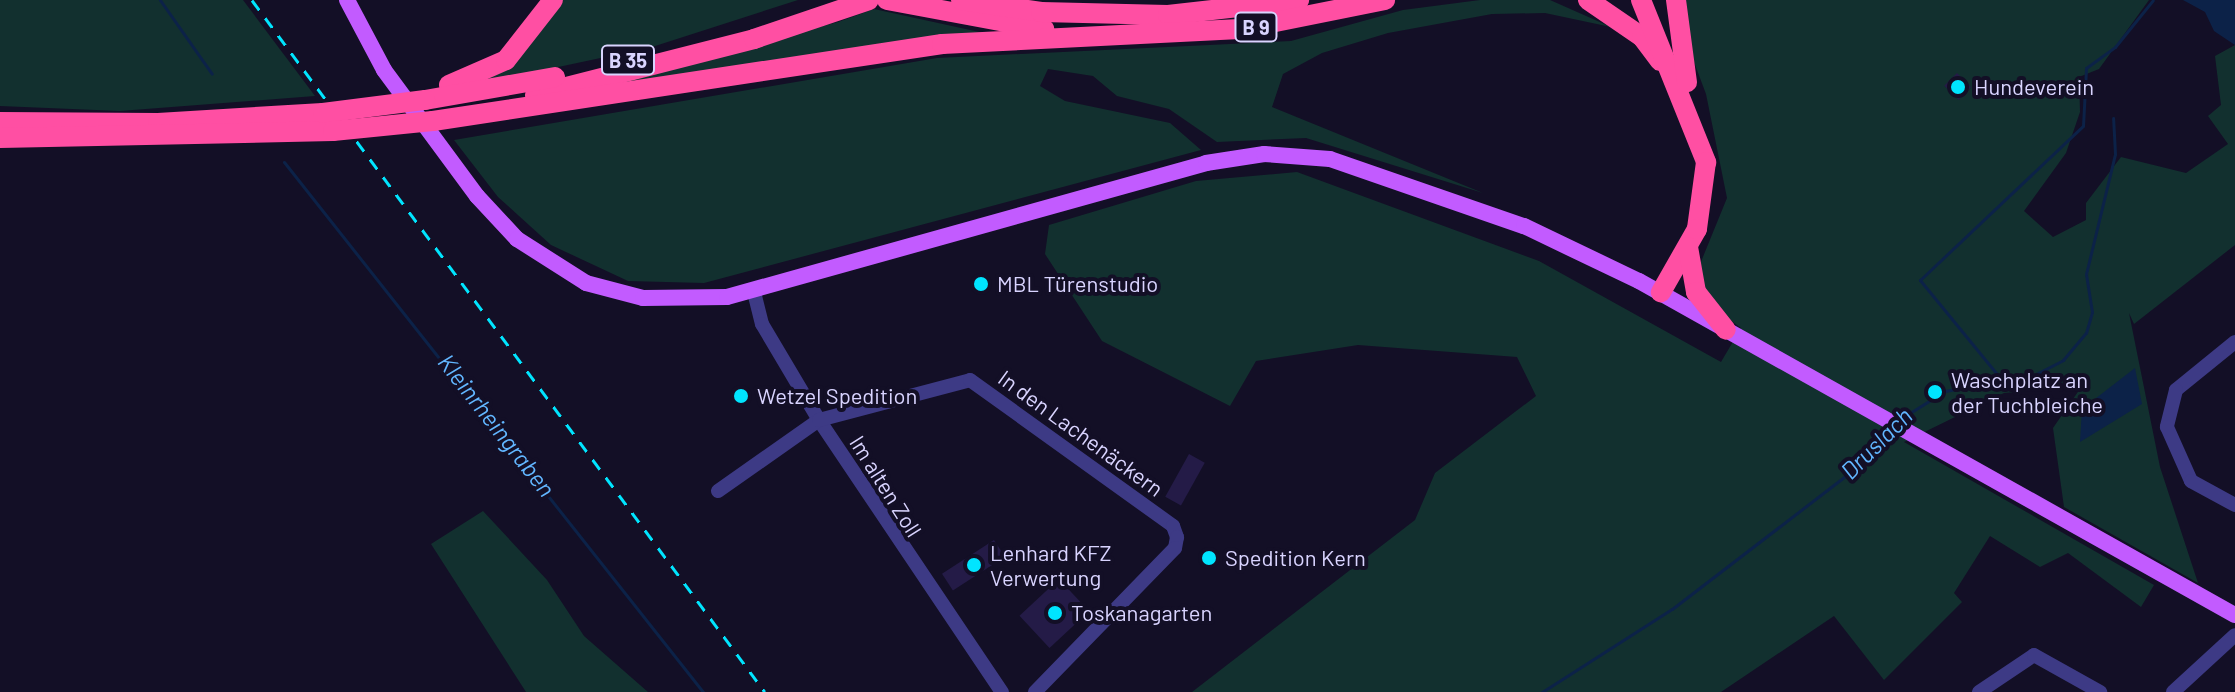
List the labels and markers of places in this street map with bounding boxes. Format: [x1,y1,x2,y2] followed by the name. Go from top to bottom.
[1974,74,2094,100] place label: Hundeverein
[1949,78,1967,96] marker: Hundeverein
[997,271,1158,297] place label: MBL Türenstudio
[972,275,990,293] marker: MBL Türenstudio
[1951,366,2103,418] place label: Waschplatz an der Tuchbleiche
[757,383,917,409] place label: Wetzel Spedition
[1926,383,1944,401] marker: Waschplatz an der Tuchbleiche
[732,387,750,405] marker: Wetzel Spedition
[990,539,1111,590] place label: Lenhard KFZ Verwertung
[1225,545,1366,571] place label: Spedition Kern
[1200,549,1218,567] marker: Spedition Kern
[965,556,983,574] marker: Lenhard KFZ Verwertung
[1071,600,1212,626] place label: Toskanagarten
[1046,604,1064,622] marker: Toskanagarten

